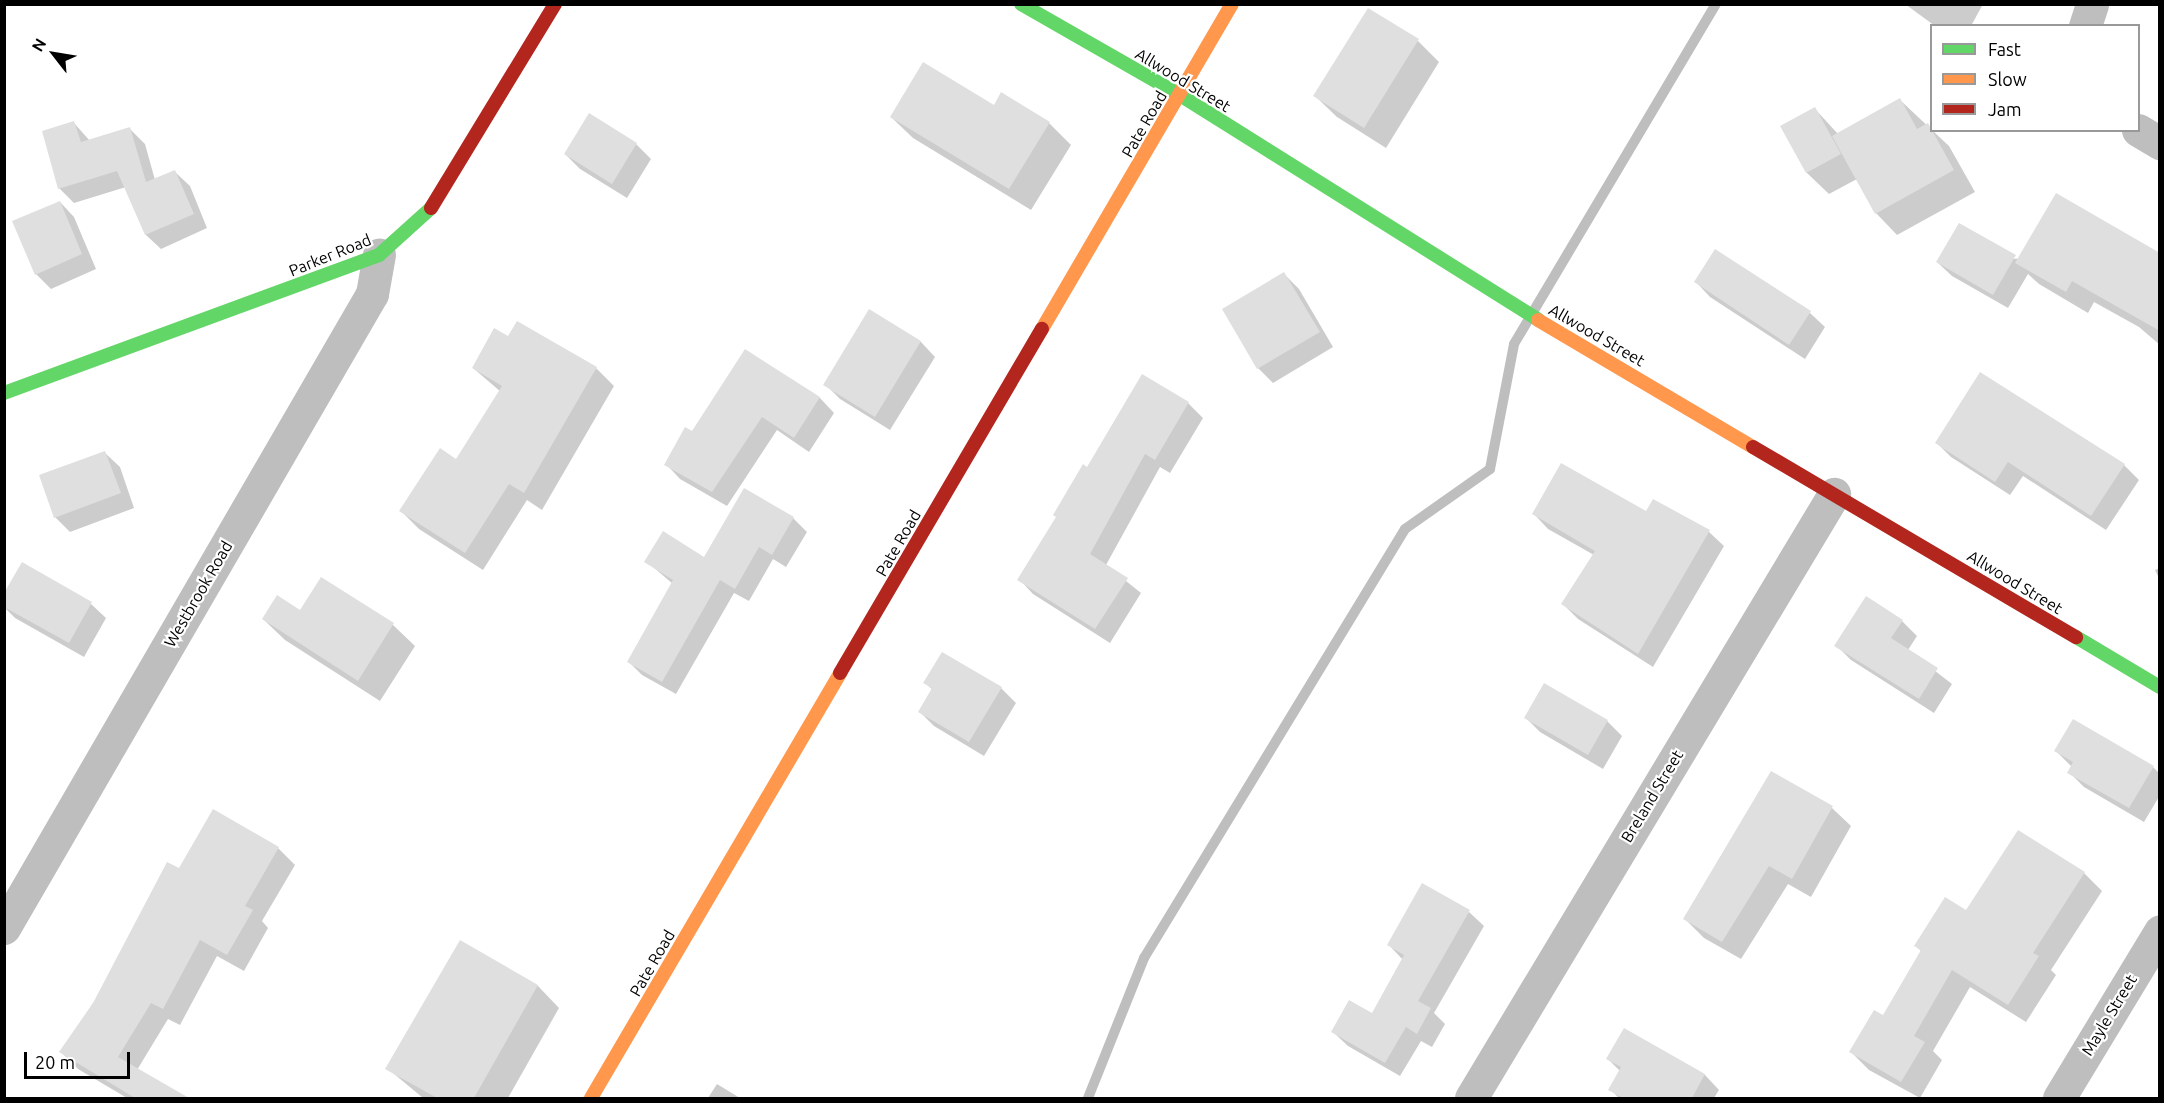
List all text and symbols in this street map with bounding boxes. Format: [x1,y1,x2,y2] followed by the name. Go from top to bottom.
[24,24,84,84] north arrow
[1930,24,2140,132] legend
[28,35,49,54] text: N
[1988,39,2021,59] text: Fast
[1132,44,1234,116] street label: Allwood Street
[1988,69,2027,89] text: Slow
[1117,87,1171,161] street label: Pate Road
[1988,99,2022,119] text: Jam
[286,230,374,280] street label: Parker Road
[1546,300,1648,370] street label: Allwood Street
[871,506,925,580] street label: Pate Road
[160,538,236,650] street label: Westbrook Road
[1964,546,2066,618] street label: Allwood Street
[1617,746,1687,846] street label: Breland Street
[625,926,679,1000] street label: Pate Road
[2077,971,2141,1059] street label: Mayle Street
[27,1040,134,1078] scale bar
[35,1052,75,1072] text: 20 m

